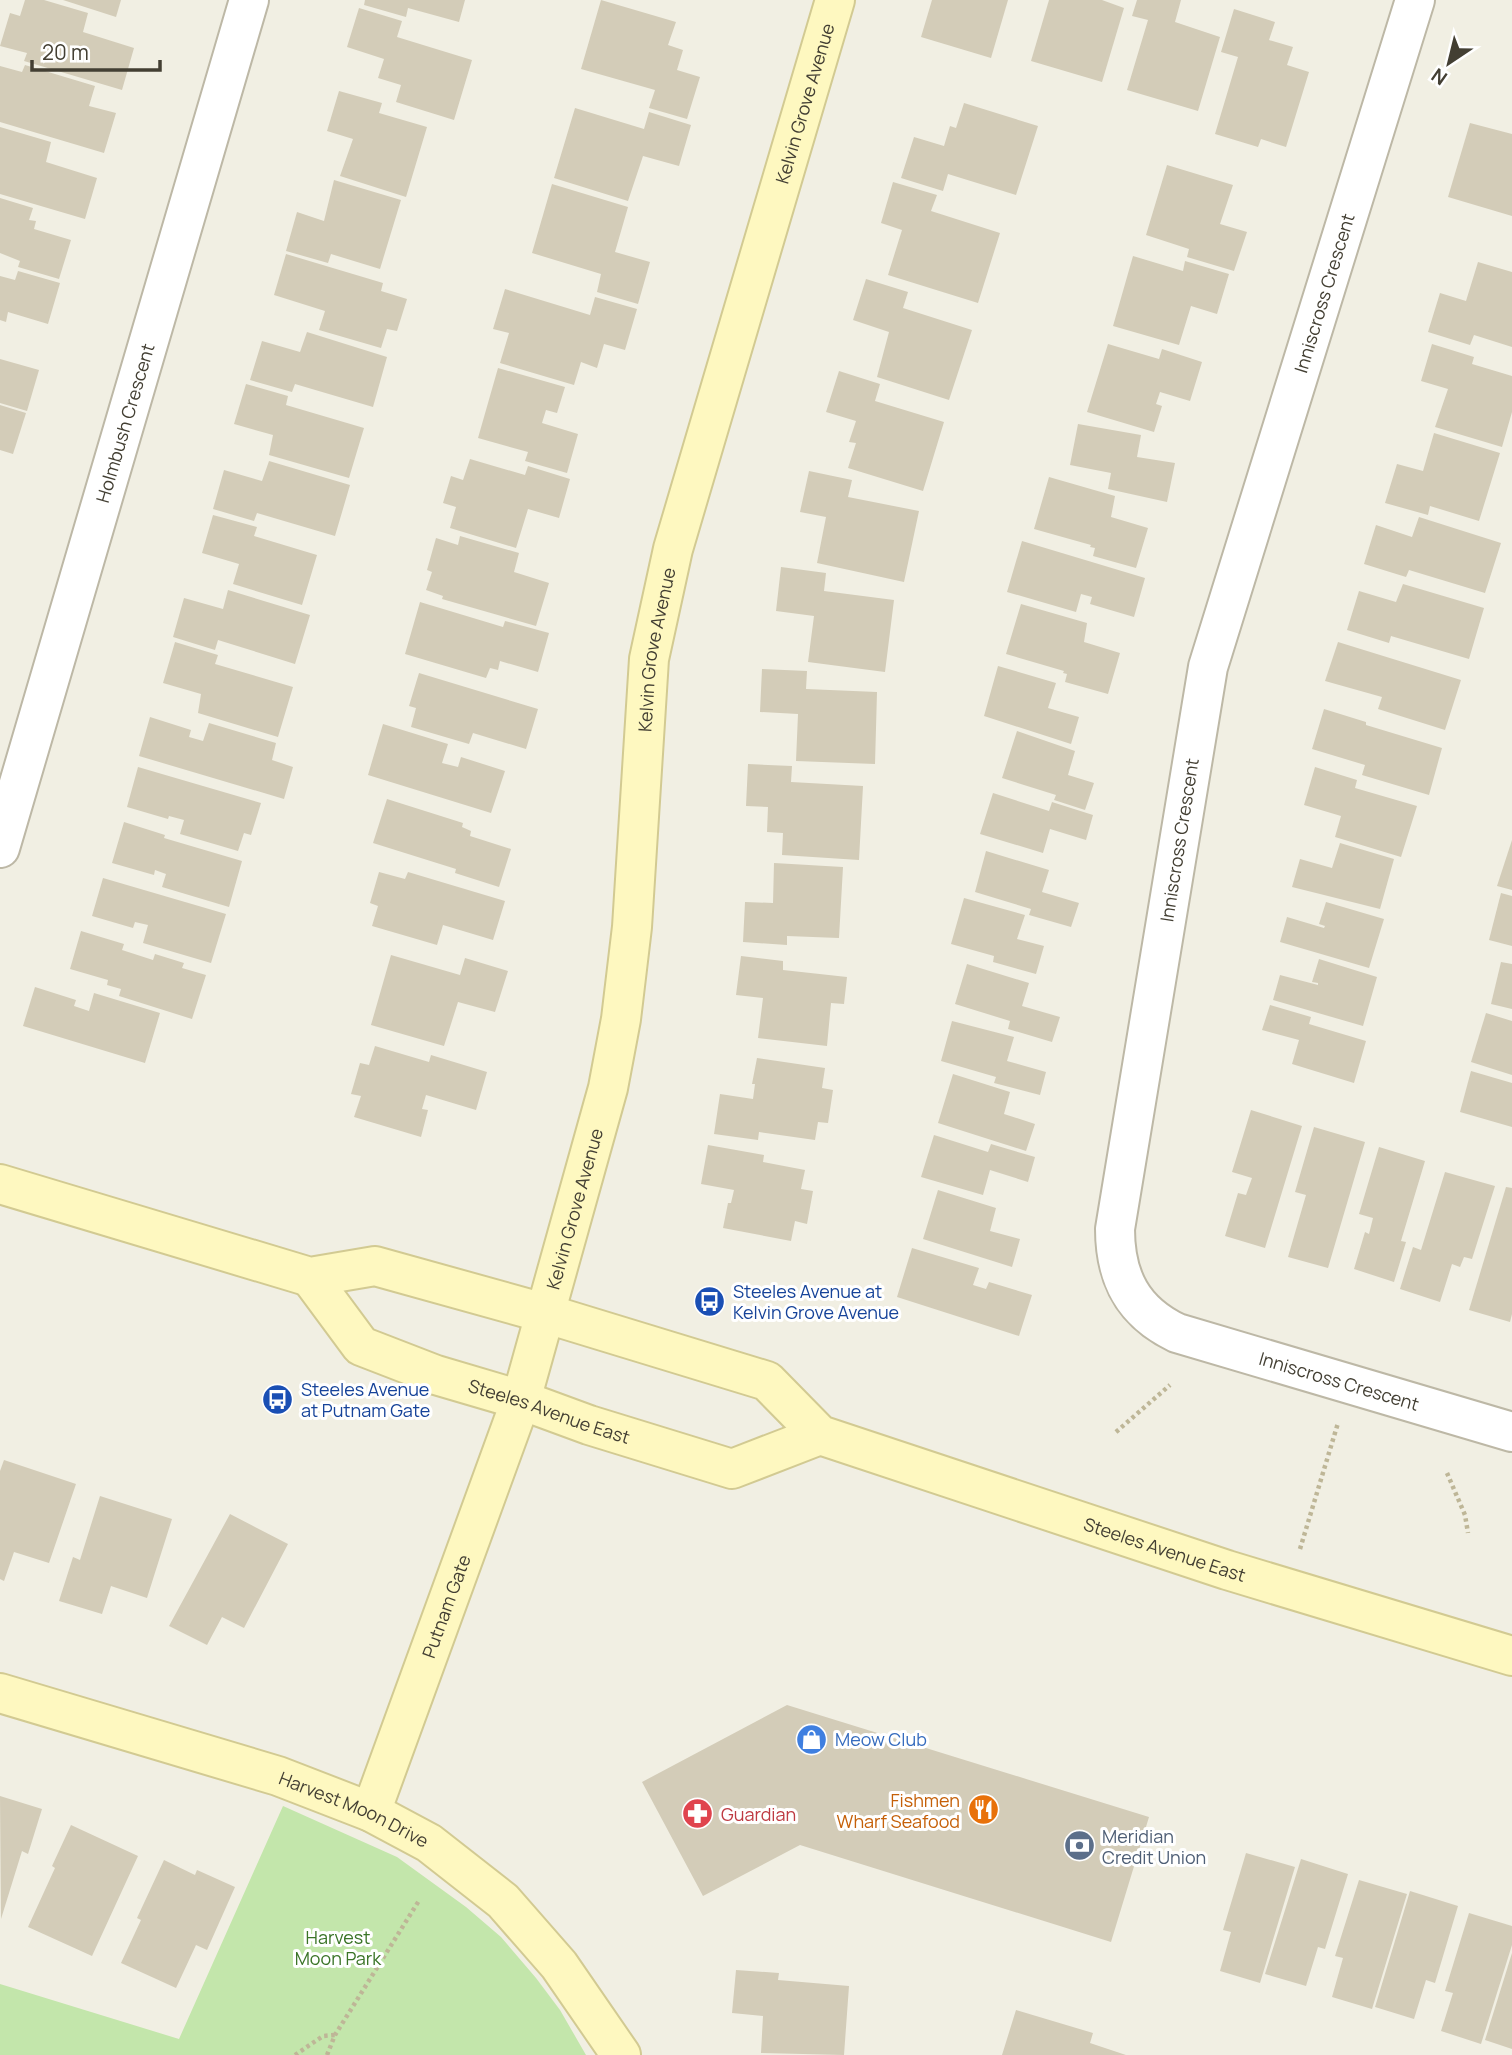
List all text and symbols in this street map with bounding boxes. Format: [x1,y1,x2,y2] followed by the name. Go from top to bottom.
[769,20,840,187] street label: Kelvin Grove Avenue
[32,28,159,72] scale bar
[1414,28,1484,98] north arrow
[42,38,89,66] text: 20 m
[1426,62,1452,91] text: N
[1288,210,1360,376] street label: Inniscross Crescent
[90,341,160,505] street label: Holmbush Crescent
[632,565,681,733] street label: Kelvin Grove Avenue
[1154,756,1204,924] street label: Inniscross Crescent
[540,1125,608,1292] street label: Kelvin Grove Avenue
[733,1279,899,1324] place label: Steeles Avenue at Kelvin Grove Avenue
[693,1284,727,1318] bus stop icon: Steeles Avenue at Kelvin Grove Avenue
[1256,1346,1422,1416] street label: Inniscross Crescent
[465,1373,633,1449] street label: Steeles Avenue East
[301,1377,430,1422] place label: Steeles Avenue at Putnam Gate
[261,1382,295,1416] bus stop icon: Steeles Avenue at Putnam Gate
[1081,1511,1249,1587] street label: Steeles Avenue East
[416,1551,476,1661] street label: Putnam Gate
[795,1722,829,1756] shop icon: Meow Club
[835,1727,927,1751] place label: Meow Club
[276,1766,433,1853] street label: Harvest Moon Drive
[837,1788,960,1833] place label: Fishmen Wharf Seafood
[966,1793,1000,1827] restaurant icon: Fishmen Wharf Seafood
[681,1797,715,1831] pharmacy icon: Guardian
[721,1802,796,1826] place label: Guardian
[1102,1824,1206,1869] place label: Meridian Credit Union
[1062,1829,1096,1863] bank icon: Meridian Credit Union
[295,1925,382,1970] park label: Harvest Moon Park

